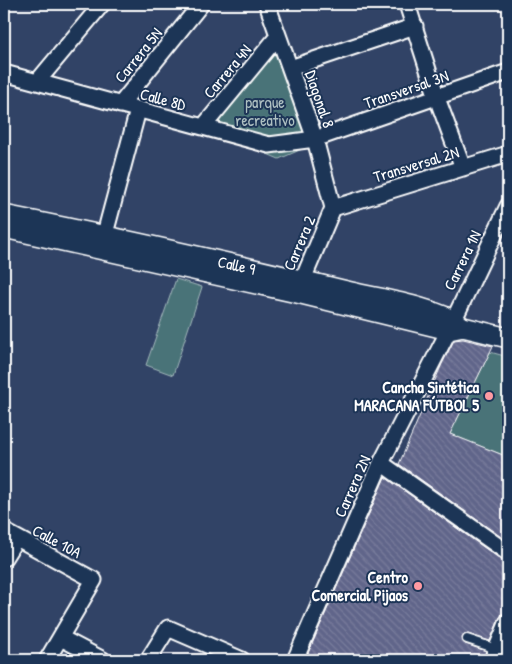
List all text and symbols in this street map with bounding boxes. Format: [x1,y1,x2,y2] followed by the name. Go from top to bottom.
[109,23,167,87] street label: Carrera 5N
[198,39,256,103] street label: Carrera 4N
[361,64,451,114] street label: Transversal 3N
[300,67,340,131] street label: Diagonal 8
[138,82,189,116] street label: Calle 8D
[235,91,295,131] park label: parque recreativo
[370,141,462,187] street label: Transversal 2N
[278,212,321,274] street label: Carrera 2
[438,226,486,294] street label: Carrera 1N
[216,250,258,280] street label: Calle 9
[354,376,480,416] place label: Cancha Sintética MARACANA FÚTBOL 5
[483,390,495,402] marker: Cancha Sintética MARACANA FÚTBOL 5
[329,451,375,521] street label: Carrera 2N
[29,519,86,563] street label: Calle 10A
[311,566,409,606] place label: Centro Comercial Pijaos
[412,580,424,592] marker: Centro Comercial Pijaos

